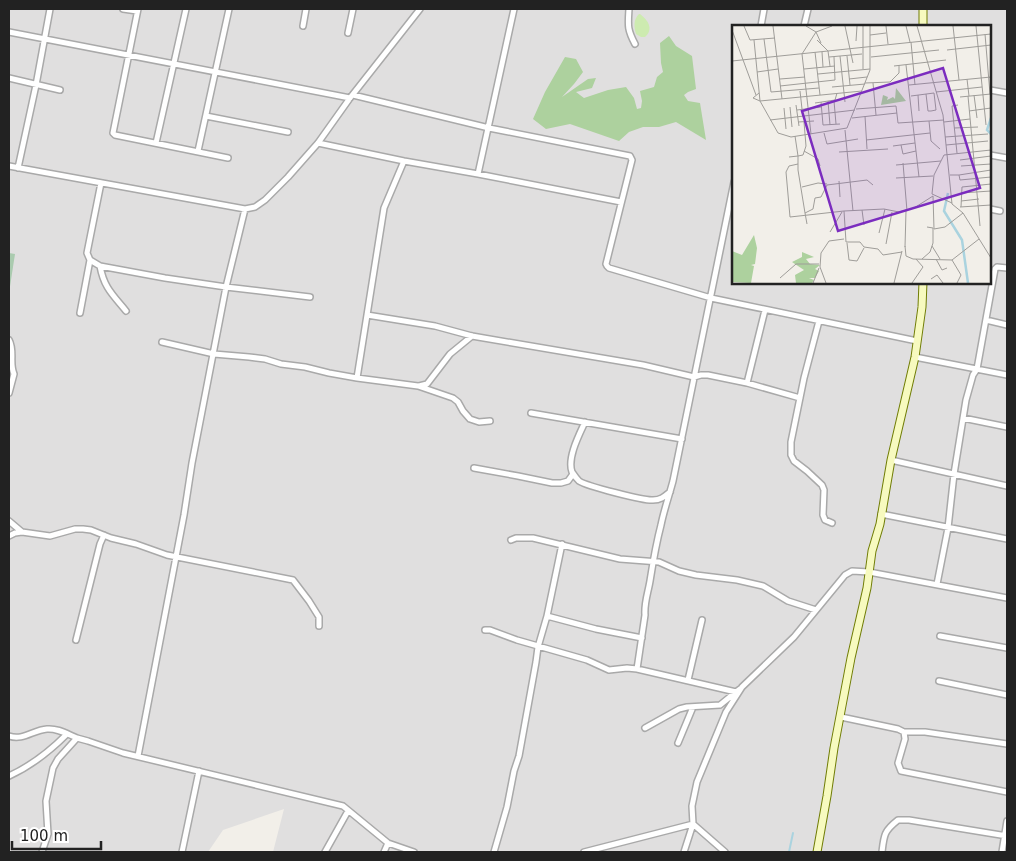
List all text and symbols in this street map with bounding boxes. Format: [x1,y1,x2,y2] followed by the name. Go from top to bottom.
[732,25,991,284] inset map
[12,818,101,850] scale bar
[20,827,68,845] text: 100 m

